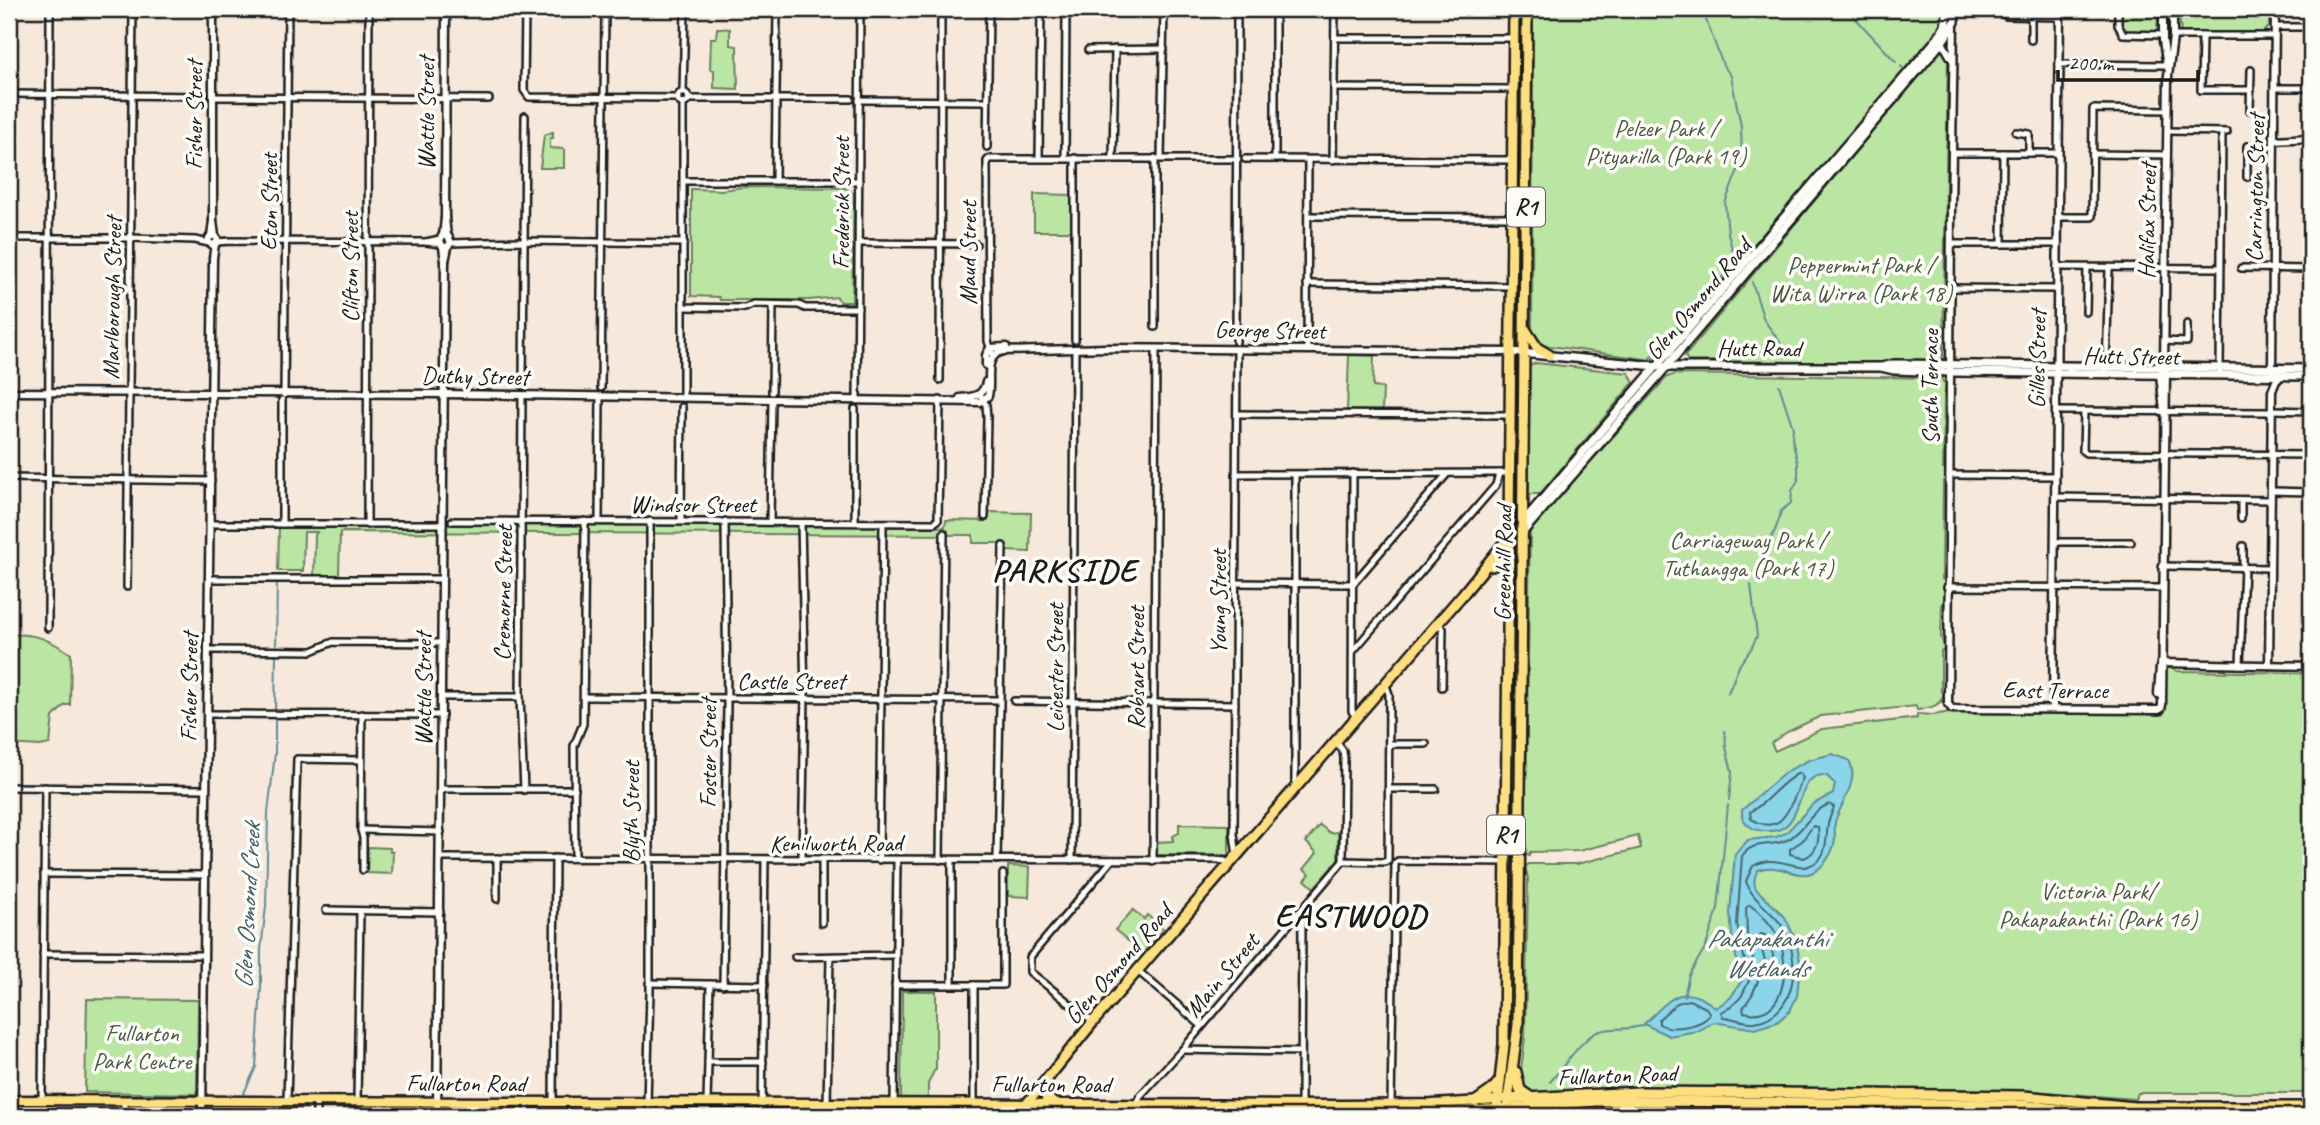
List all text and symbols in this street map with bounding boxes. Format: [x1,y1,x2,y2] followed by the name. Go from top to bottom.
[2058,38,2198,82] scale bar
[2068,50,2115,76] text: 200 m
[411,53,441,170] street label: Wattle Street
[179,57,209,170] street label: Fisher Street
[2239,111,2271,262] street label: Carrington Street
[1586,113,1747,171] park label: Pelzer Park / Pityarilla (Park 19)
[826,135,856,269] street label: Frederick Street
[254,151,284,251] street label: Eton Street
[2131,160,2163,279] street label: Halifax Street
[1507,188,1545,227] road number: R1
[953,199,983,305] street label: Maud Street
[335,210,365,322] street label: Clifton Street
[96,213,128,380] street label: Marlborough Street
[1638,229,1760,366] street label: Glen Osmond Road
[1770,250,1953,308] park label: Peppermint Park / Wita Wirra (Park 18)
[2021,306,2053,409] street label: Gilles Street
[1214,314,1328,346] street label: George Street
[1915,327,1945,444] street label: South Terrace
[1717,333,1804,363] street label: Hutt Road
[2083,340,2181,372] street label: Hutt Street
[421,360,532,392] street label: Duthy Street
[630,489,758,519] street label: Windsor Street
[1487,501,1519,621] street label: Greenhill Road
[487,523,519,661] street label: Cremorne Street
[1663,525,1835,583] park label: Carriageway Park / Tuthangga (Park 17)
[1203,547,1233,654] street label: Young Street
[992,550,1141,591] district label: PARKSIDE
[1040,601,1070,733] street label: Leicester Street
[1121,604,1151,730] street label: Robsart Street
[173,629,205,742] street label: Fisher Street
[408,629,438,746] street label: Wattle Street
[737,666,848,696] street label: Castle Street
[2002,675,2110,705] street label: East Terrace
[693,695,723,808] street label: Foster Street
[616,759,646,863] street label: Blyth Street
[1487,816,1525,855] road number: R1
[227,818,269,990] water label: Glen Osmond Creek
[770,828,906,858] street label: Kenilworth Road
[1999,876,2198,934] park label: Victoria Park/ Pakapakanthi (Park 16)
[1058,895,1181,1030] street label: Glen Osmond Road
[1275,895,1429,936] district label: EASTWOOD
[1707,922,1833,985] water label: Pakapakanthi Wetlands
[1178,925,1267,1023] street label: Main Street
[93,1018,193,1076] park label: Fullarton Park Centre
[1557,1058,1681,1092] street label: Fullarton Road
[406,1068,529,1098] street label: Fullarton Road
[991,1069,1114,1099] street label: Fullarton Road

